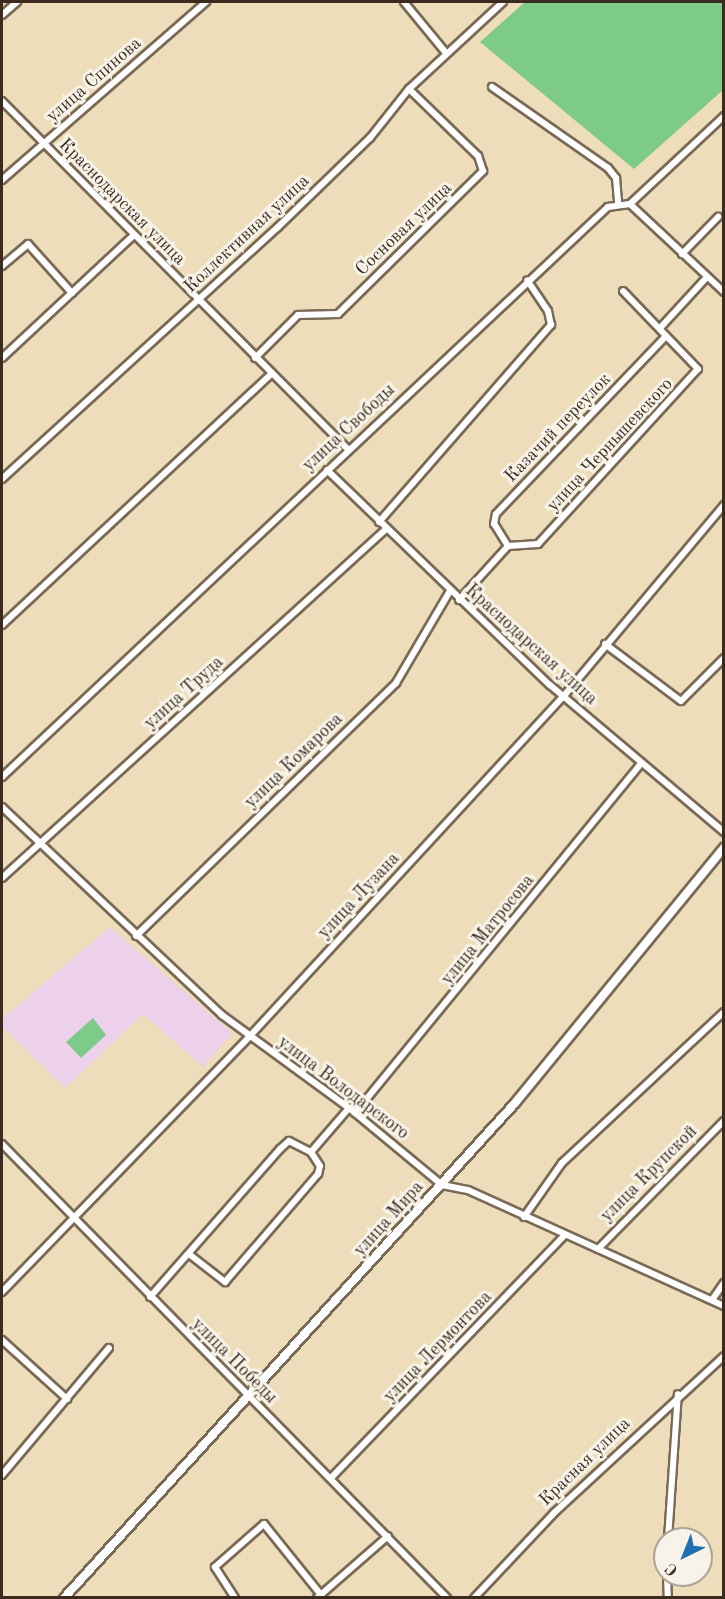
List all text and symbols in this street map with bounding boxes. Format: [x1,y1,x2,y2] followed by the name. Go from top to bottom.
[42,33,146,127] street label: улица Спинова
[54,134,190,270] street label: Краснодарская улица
[180,170,314,298] street label: Коллективная улица
[351,178,457,280] street label: Сосновая улица
[500,369,616,487] street label: Казачий переулок
[542,374,678,516] street label: улица Чернышевского
[298,380,400,476] street label: улица Свободы
[460,580,602,710] street label: Краснодарская улица
[140,652,228,734] street label: улица Труда
[240,709,348,813] street label: улица Комарова
[314,848,404,944] street label: улица Лузана
[437,870,539,990] street label: улица Матросова
[273,1032,413,1144] street label: улица Володарского
[596,1121,702,1227] street label: улица Крупской
[350,1177,428,1261] street label: улица Мира
[379,1287,497,1407] street label: улица Лермонтова
[187,1314,281,1408] street label: улица Победы
[535,1413,635,1511] street label: Красная улица
[653,1527,713,1587] north arrow
[663,1559,681,1578] text: С

